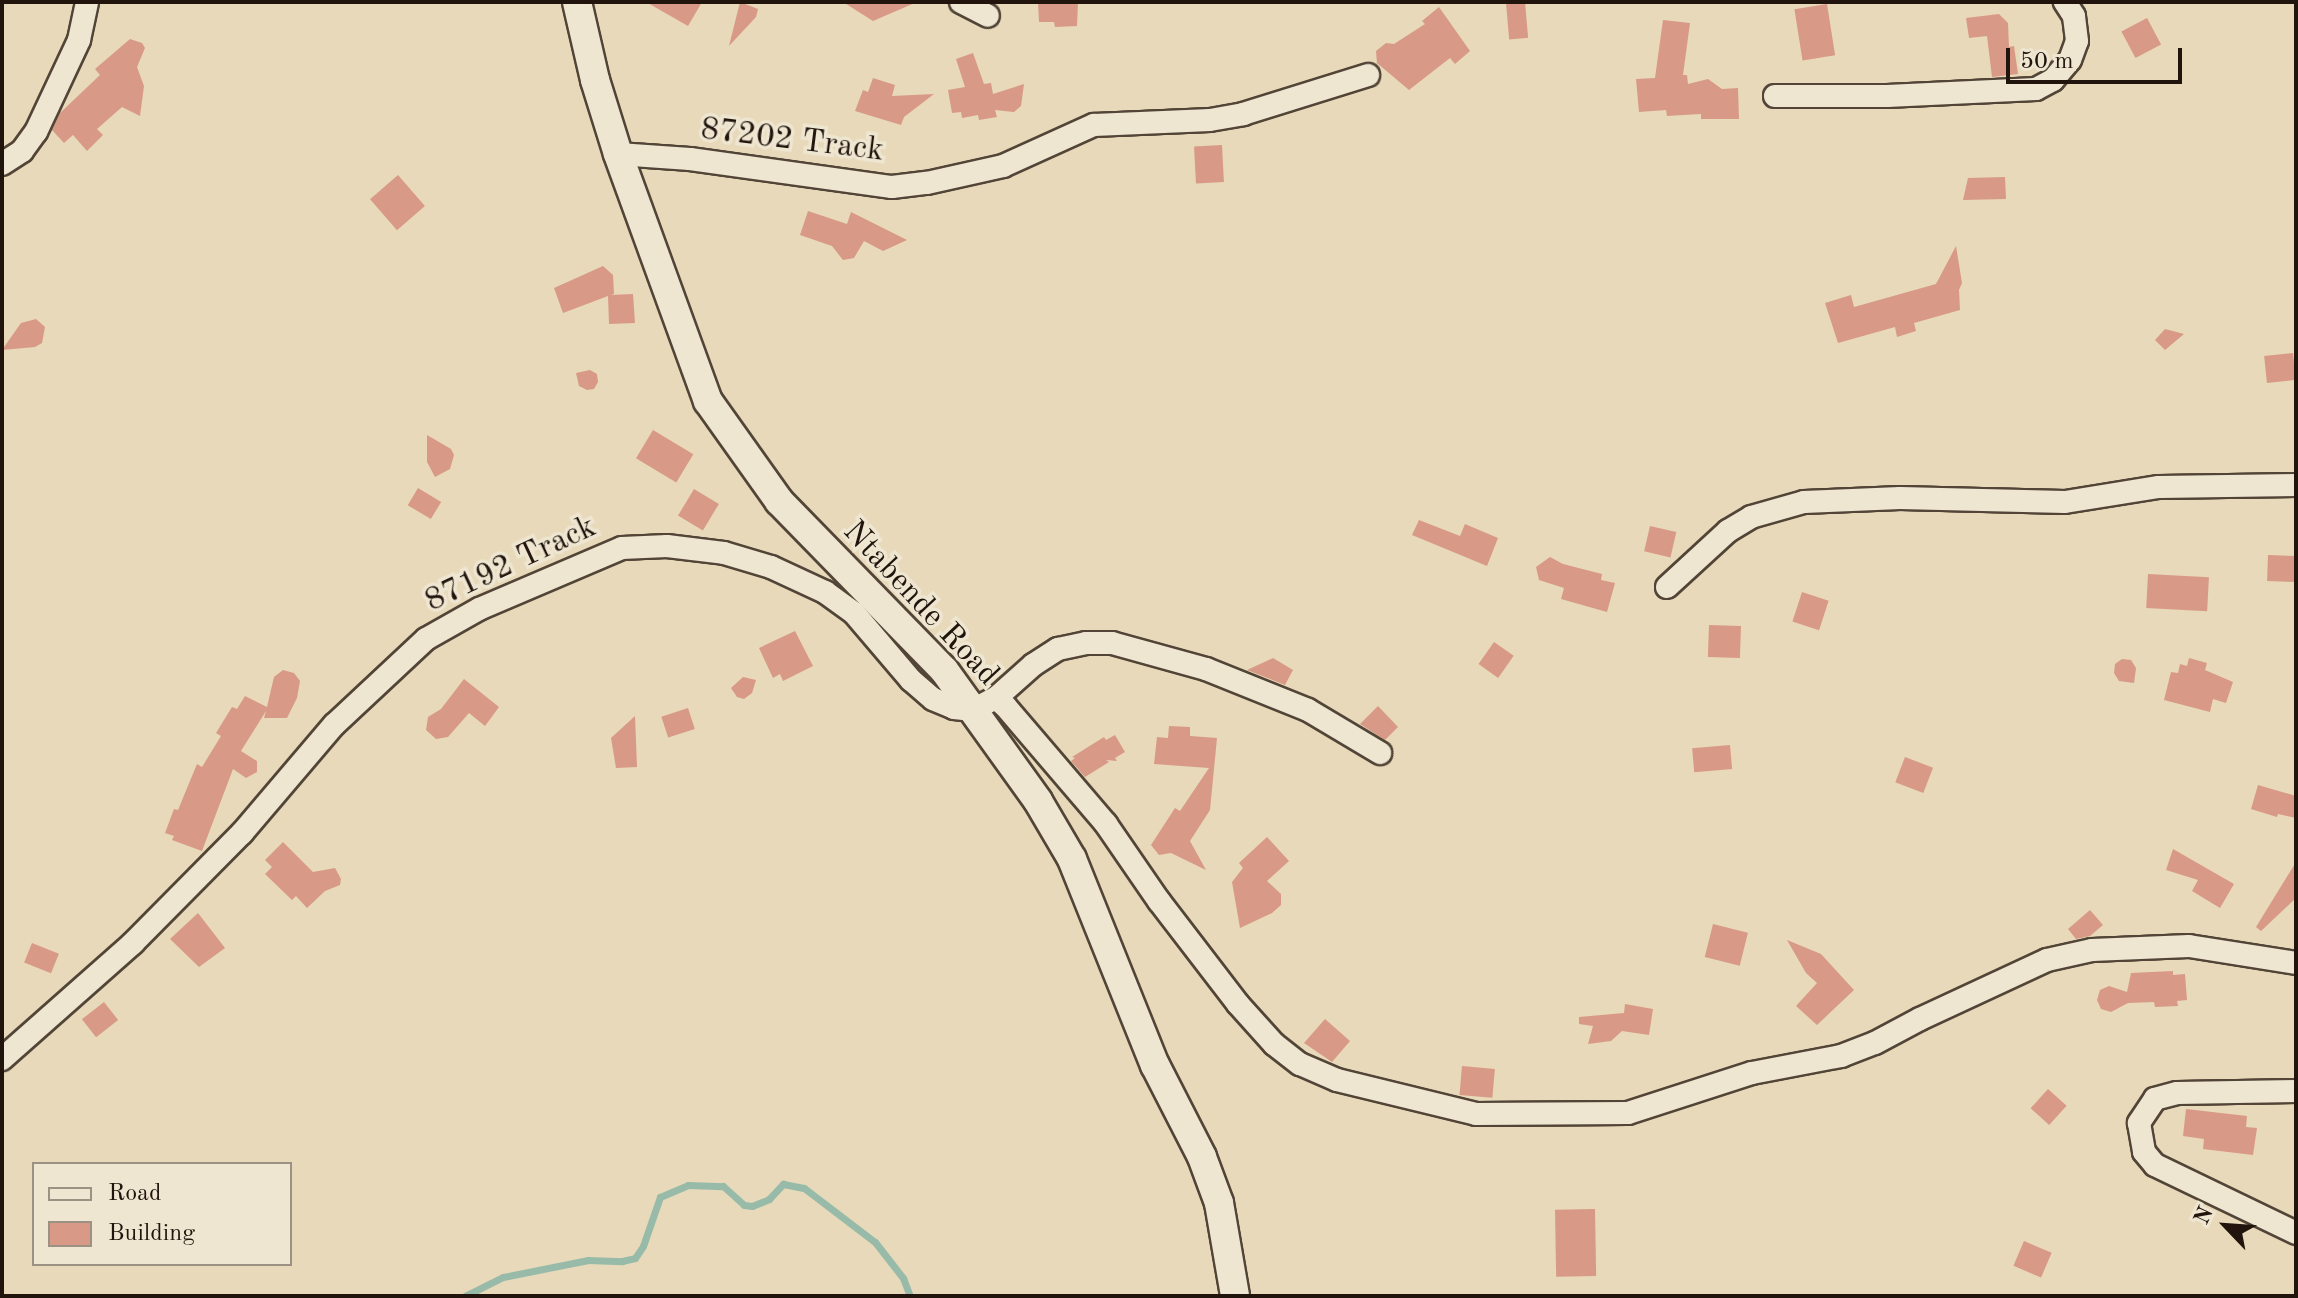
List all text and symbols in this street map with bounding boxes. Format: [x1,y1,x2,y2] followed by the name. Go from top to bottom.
[2010,32,2186,82] scale bar
[2020,50,2074,74] text: 50 m
[698,111,886,171] street label: 87202 Track
[419,509,603,621] street label: 87192 Track
[834,513,1006,695] street label: Ntabende Road
[32,1162,292,1266] legend
[108,1182,161,1206] text: Road
[2186,1186,2266,1266] north arrow
[2191,1204,2218,1228] text: N
[108,1222,195,1246] text: Building

